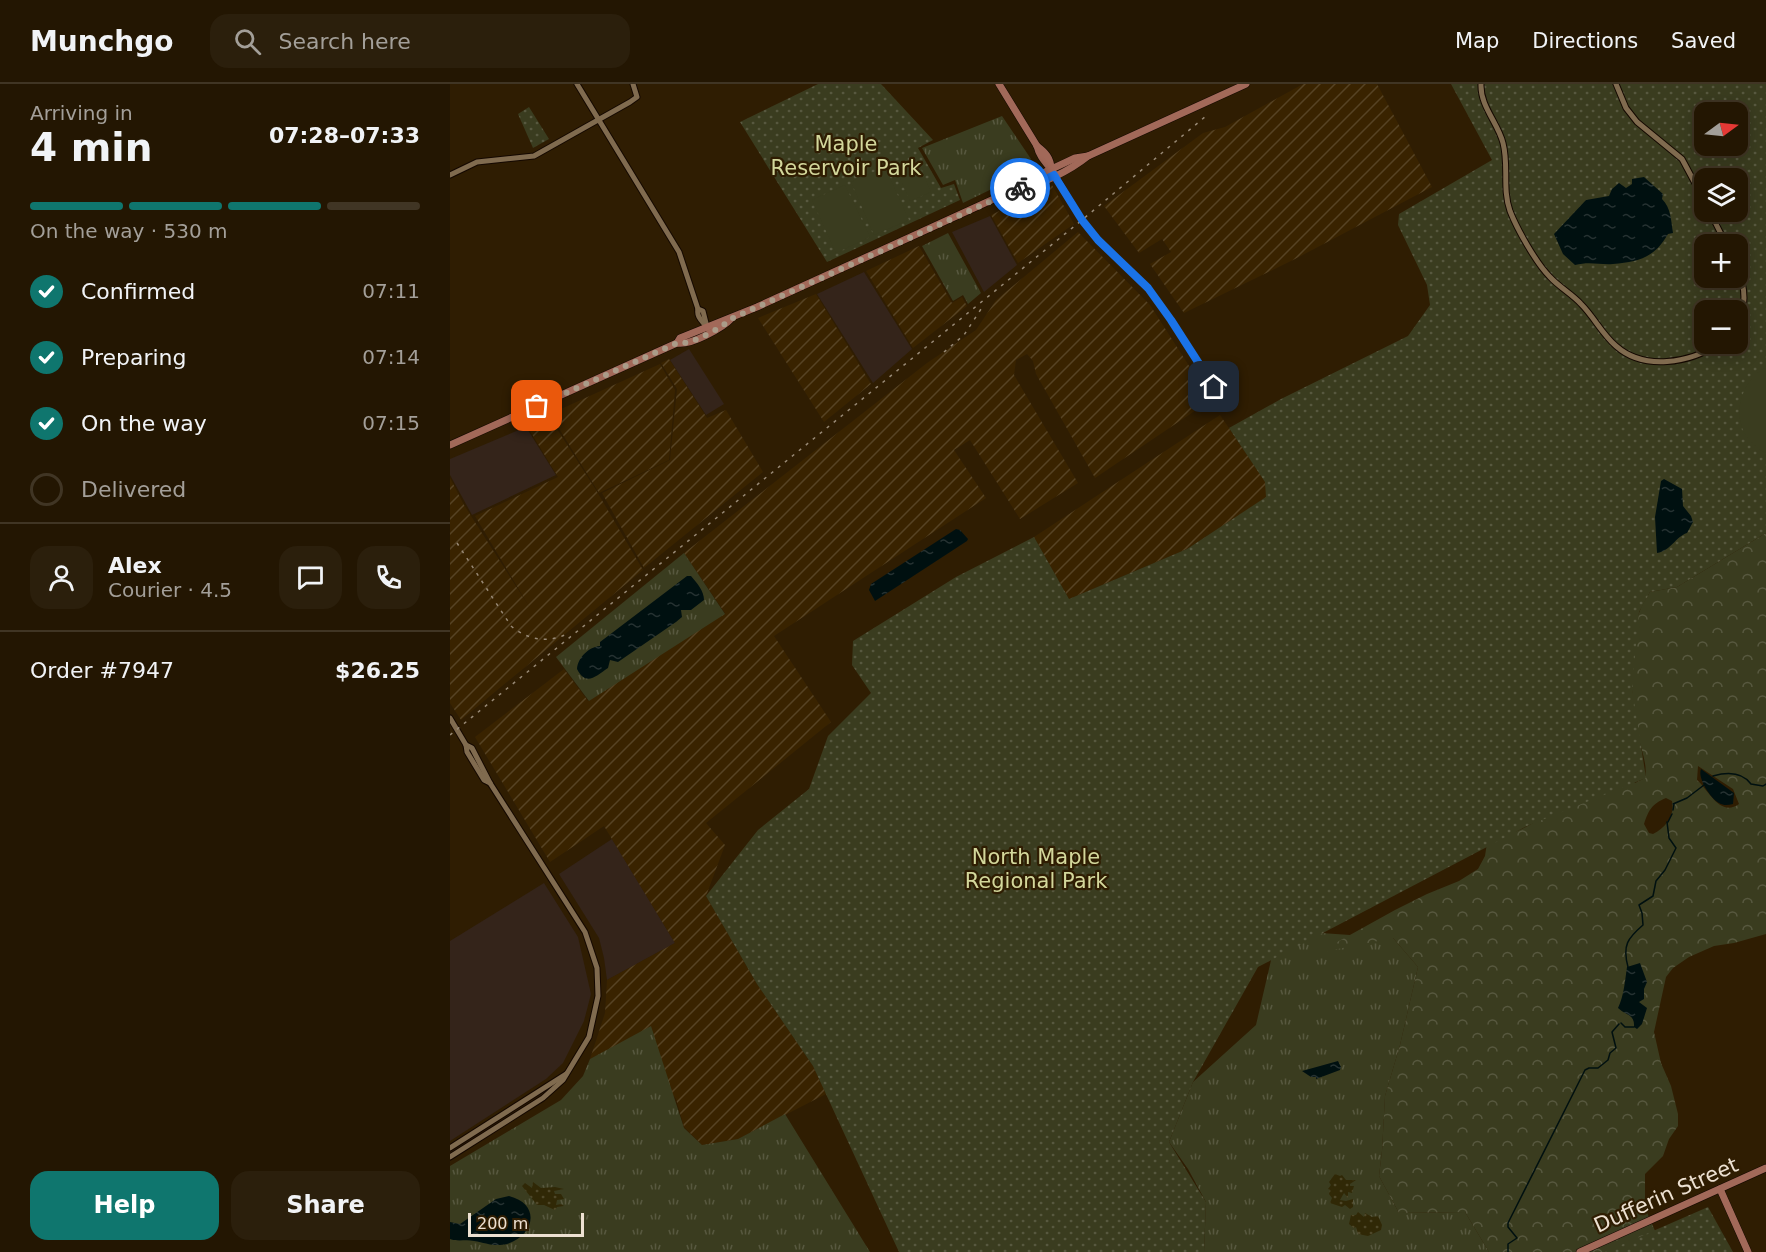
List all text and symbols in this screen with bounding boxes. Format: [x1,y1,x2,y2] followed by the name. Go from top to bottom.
[210,14,630,68] search box
[30,25,174,58] text: Munchgo
[231,25,264,58] icon: search
[279,29,411,54] text: Search here
[1455,29,1499,53] text: Map
[1532,29,1638,53] text: Directions
[1671,29,1736,53] text: Saved
[30,101,133,125] text: Arriving in
[1694,102,1748,156] north arrow
[1694,102,1748,354] map controls
[269,123,420,148] text: 07:28–07:33
[30,125,152,170] text: 4 min
[771,132,922,180] park label: Maple Reservoir Park
[990,158,1050,218] courier
[1694,168,1748,222] button: layers
[1004,172,1037,205] icon: bike
[30,219,228,243] text: On the way · 530 m
[1694,234,1748,288] button: +
[30,275,63,308] icon: check
[81,279,195,304] text: Confirmed
[362,279,420,303] text: 07:11
[1694,300,1748,354] button: −
[30,341,63,374] icon: check
[81,345,187,370] text: Preparing
[362,345,420,369] text: 07:14
[1188,361,1239,412] pin
[1197,370,1230,403] icon: home
[511,380,562,431] pin
[520,389,553,422] icon: bag
[30,407,63,440] icon: check
[81,411,207,436] text: On the way
[362,411,420,435] text: 07:15
[81,477,186,502] text: Delivered
[30,546,93,609] button: person
[279,546,342,609] button: chat
[357,546,420,609] button: phone
[108,553,162,578] text: Alex
[108,578,232,602] text: Courier · 4.5
[30,658,174,683] text: Order #7947
[335,658,420,683] text: $26.25
[965,845,1108,893] park label: North Maple Regional Park
[1590,1152,1742,1238] street label: Dufferin Street
[30,1171,219,1240] button: Help
[231,1171,420,1240] button: Share
[468,1210,584,1238] scale bar
[477,1214,528,1233] text: 200 m

